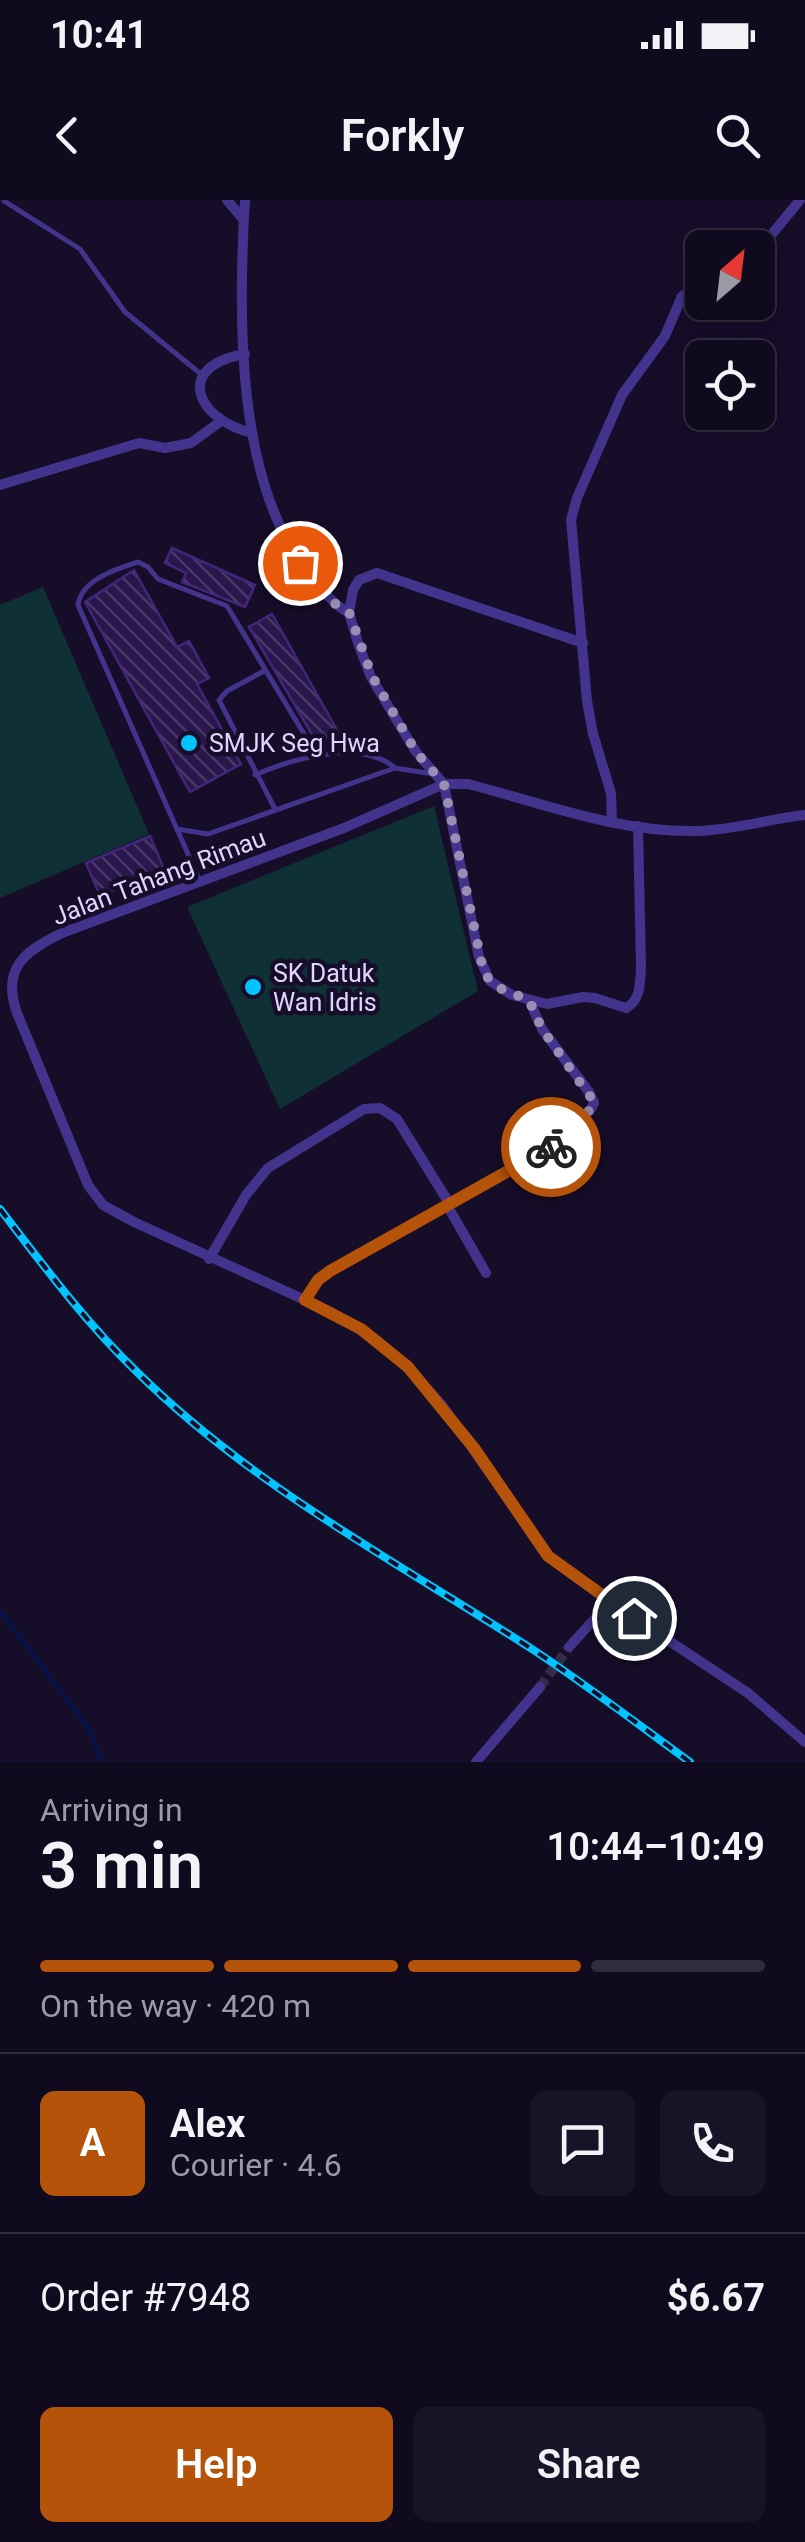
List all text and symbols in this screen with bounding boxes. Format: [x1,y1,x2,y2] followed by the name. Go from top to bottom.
[50,13,148,57] text: 10:41
[40,108,95,163] icon: back
[710,108,765,163] icon: search
[341,109,464,162] text: Forkly
[685,230,775,320] north arrow
[685,230,775,430] map controls
[685,340,775,430] button: locate
[258,521,343,606] pin
[273,536,328,591] icon: bag
[209,729,380,758] place label: SMJK Seg Hwa
[178,732,200,754] marker: SMJK Seg Hwa
[48,823,270,931] street label: Jalan Tahang Rimau
[273,959,377,1017] place label: SK Datuk Wan Idris
[242,976,264,998] marker: SK Datuk Wan Idris
[501,1097,601,1197] courier
[524,1120,579,1175] icon: bike
[592,1576,677,1661] pin
[607,1591,662,1646] icon: home
[40,1791,183,1829] text: Arriving in
[546,1825,765,1869] text: 10:44–10:49
[40,1828,203,1904] text: 3 min
[40,1987,311,2025] text: On the way · 420 m
[530,2091,635,2196] button: chat
[660,2091,765,2196] button: phone
[170,2102,245,2146] text: Alex
[80,2121,105,2165] text: A
[170,2146,342,2184] text: Courier · 4.6
[40,2276,251,2320] text: Order #7948
[667,2276,765,2320] text: $6.67
[40,2407,393,2522] button: Help
[413,2407,765,2522] button: Share

